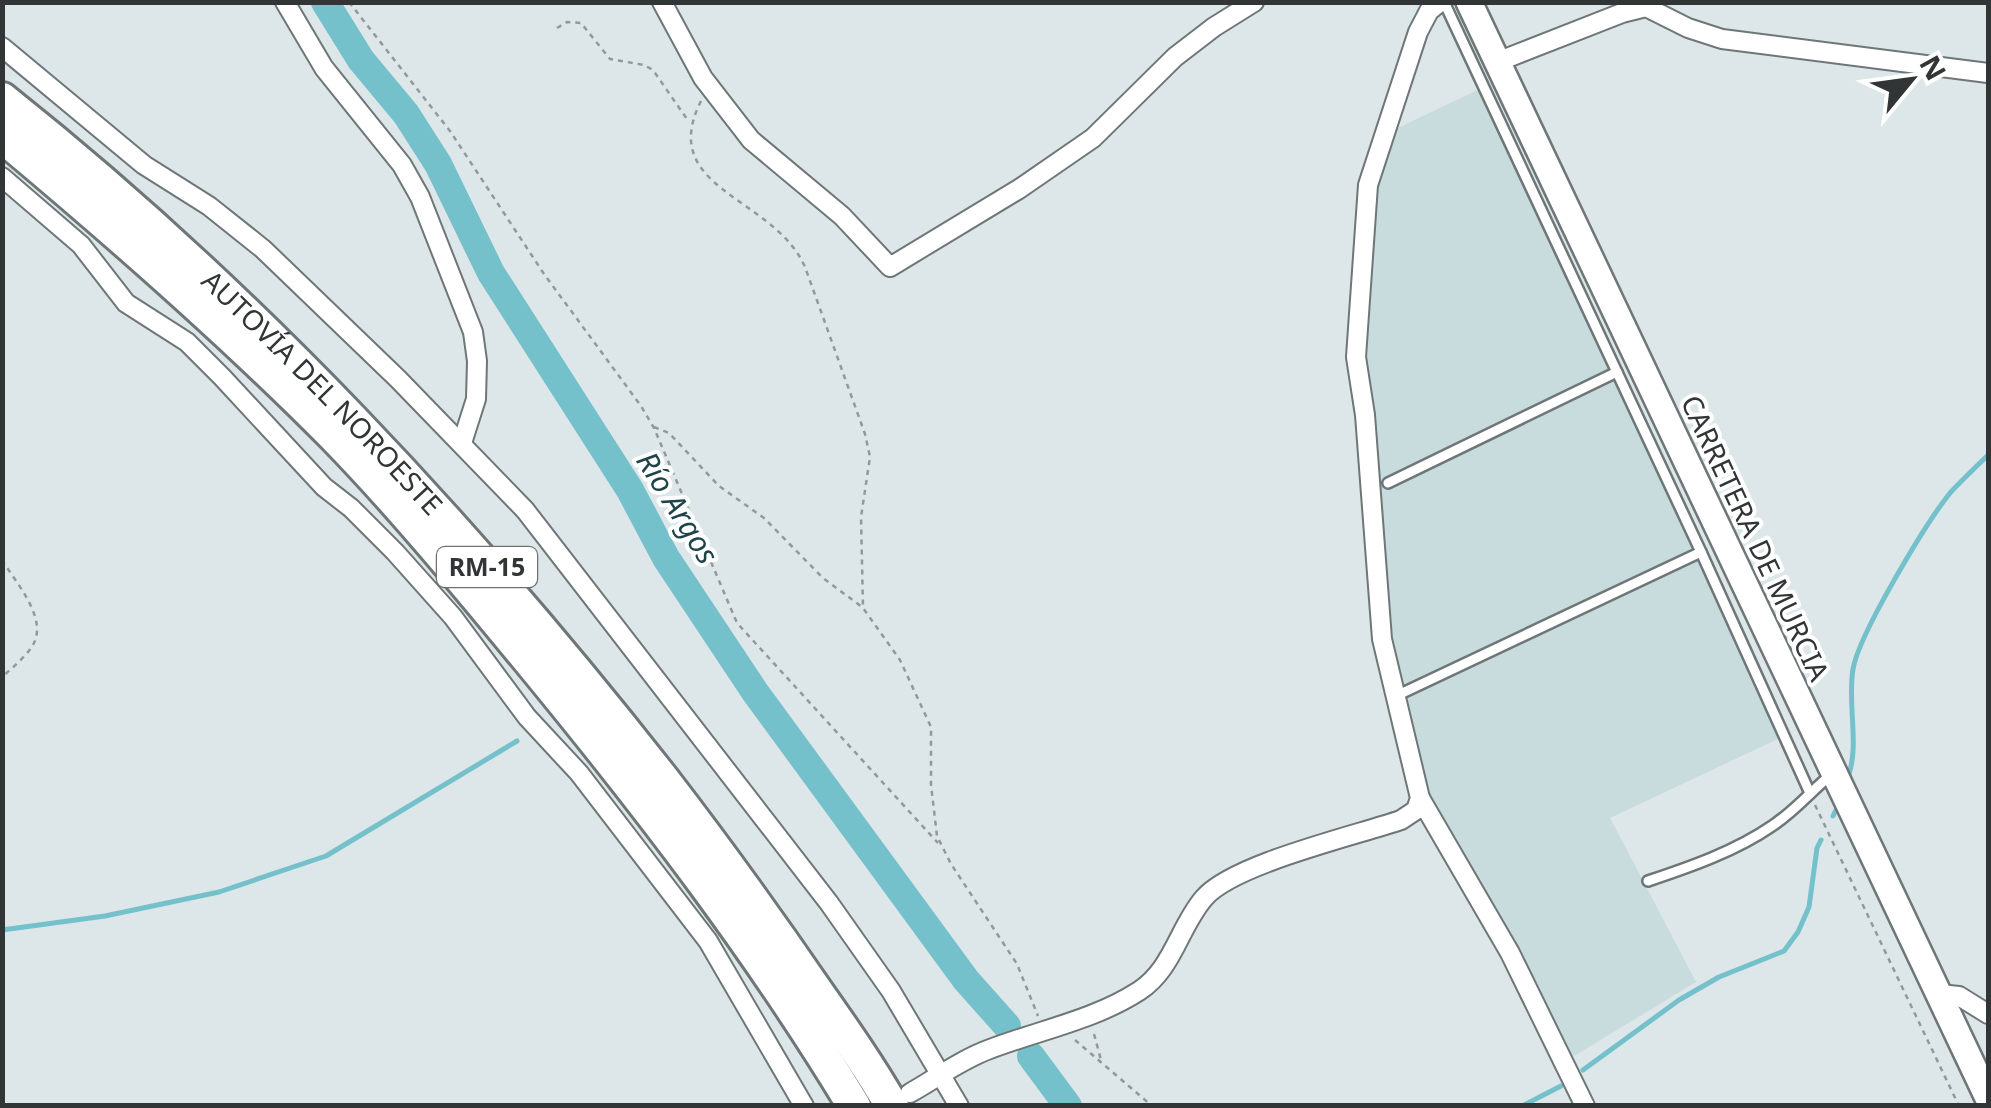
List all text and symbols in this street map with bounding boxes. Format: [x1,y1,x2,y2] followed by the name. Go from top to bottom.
[1861,30,1961,130] north arrow
[1912,48,1956,87] text: N
[194,261,452,523] street label: AUTOVÍA DEL NOROESTE
[1673,388,1839,687] street label: CARRETERA DE MURCIA
[628,443,729,571] water label: Río Argos
[437,547,537,587] road number: RM-15

